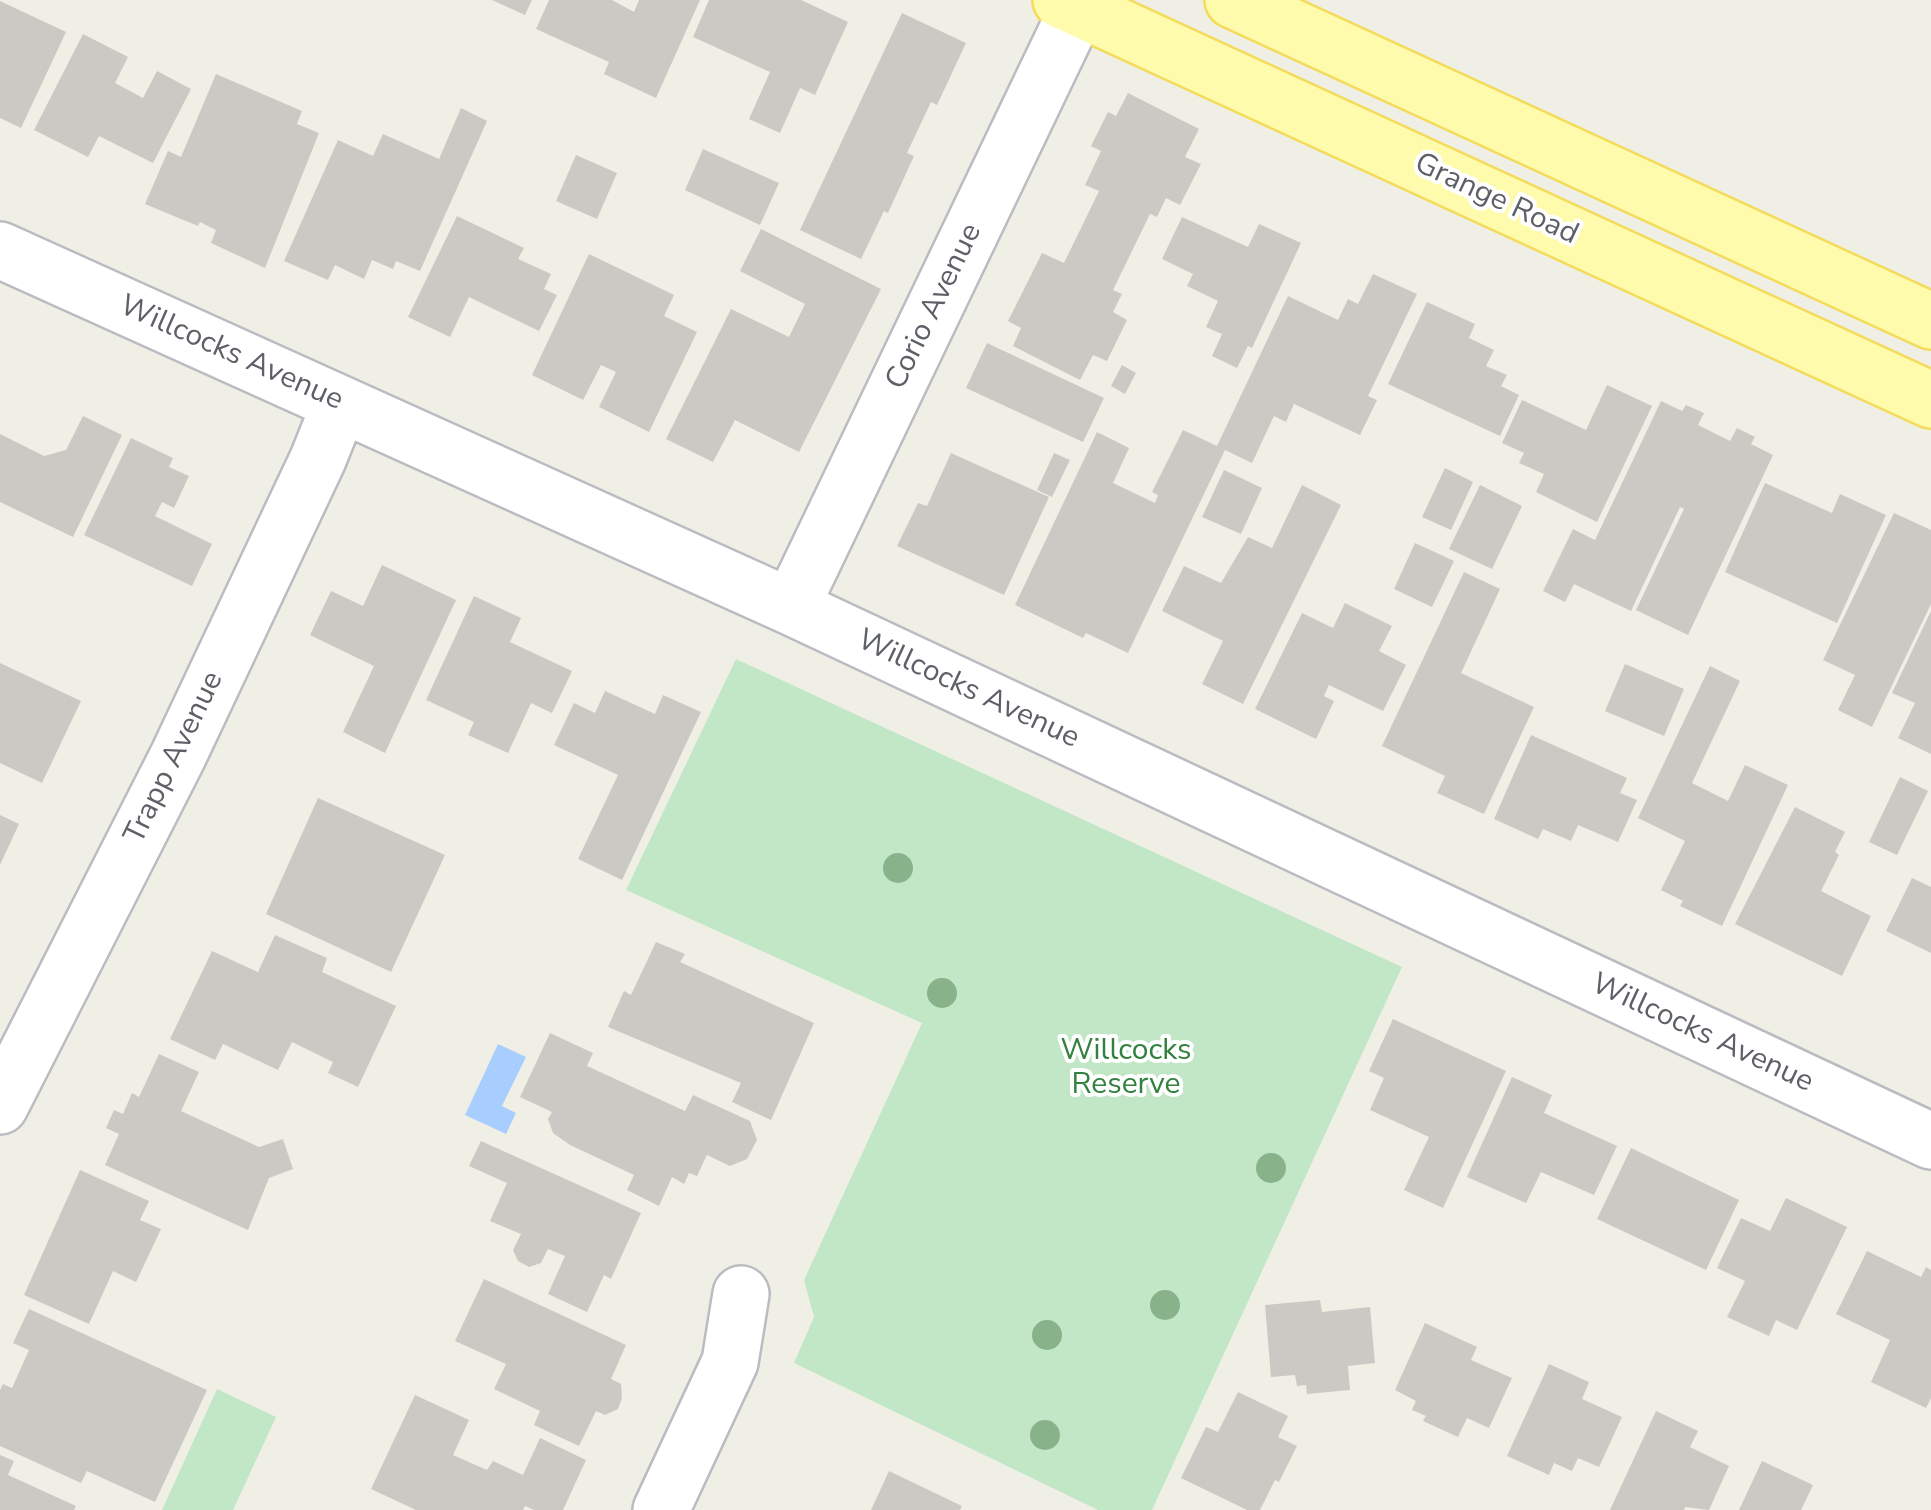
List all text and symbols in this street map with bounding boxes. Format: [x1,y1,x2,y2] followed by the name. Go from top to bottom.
[1408,146,1584,254] street label: Grange Road
[879,218,991,396] street label: Corio Avenue
[114,289,348,419] street label: Willcocks Avenue
[851,623,1085,757] street label: Willcocks Avenue
[118,666,232,850] street label: Trapp Avenue
[1585,967,1819,1101] street label: Willcocks Avenue
[1061,1034,1191,1104] park label: Willcocks Reserve

